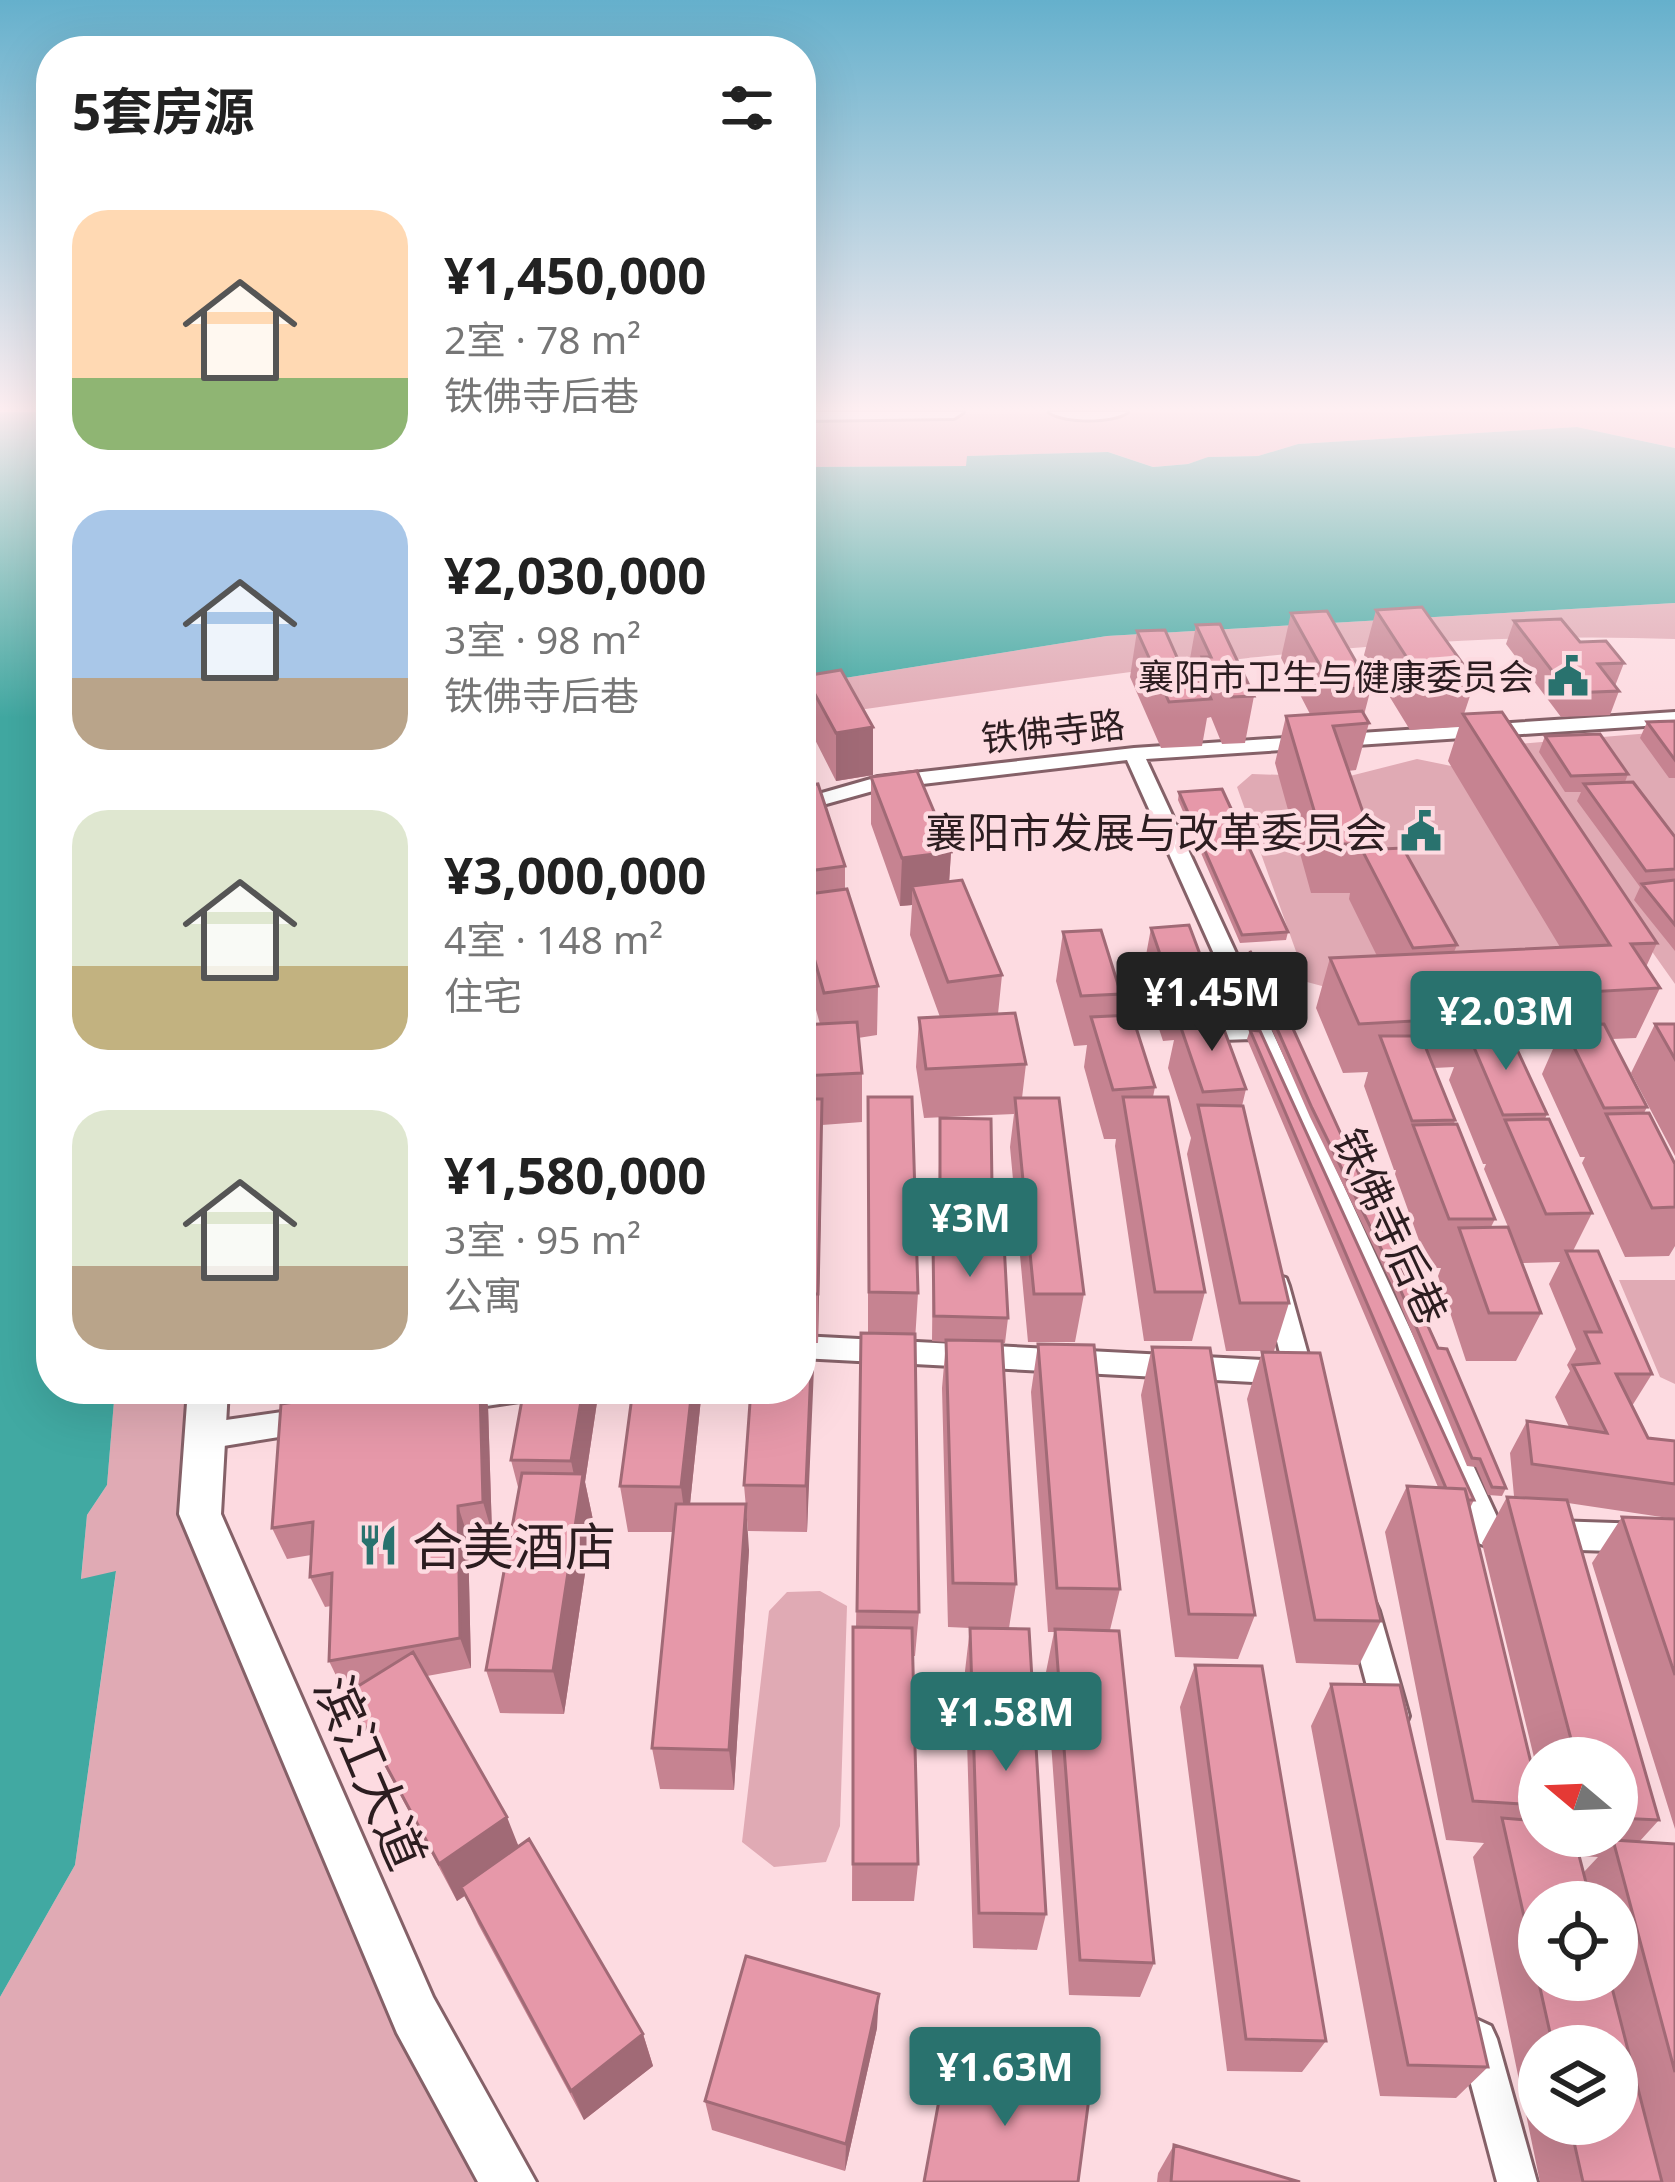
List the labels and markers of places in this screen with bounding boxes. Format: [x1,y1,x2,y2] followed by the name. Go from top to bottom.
[1138,652,1534,701] place label: 襄阳市卫生与健康委员会
[1545,653,1591,699] public building icon: 襄阳市卫生与健康委员会
[925,803,1387,860] place label: 襄阳市发展与改革委员会
[1398,808,1444,854] public building icon: 襄阳市发展与改革委员会
[1114,952,1310,1054] pin: ¥1.45M
[1408,971,1604,1073] pin: ¥2.03M
[912,1178,1028,1280] pin: ¥3M
[412,1510,616,1580] place label: 合美酒店
[355,1522,401,1568] restaurant icon: 合美酒店
[908,1672,1104,1774] pin: ¥1.58M
[907,2027,1103,2129] pin: ¥1.63M

